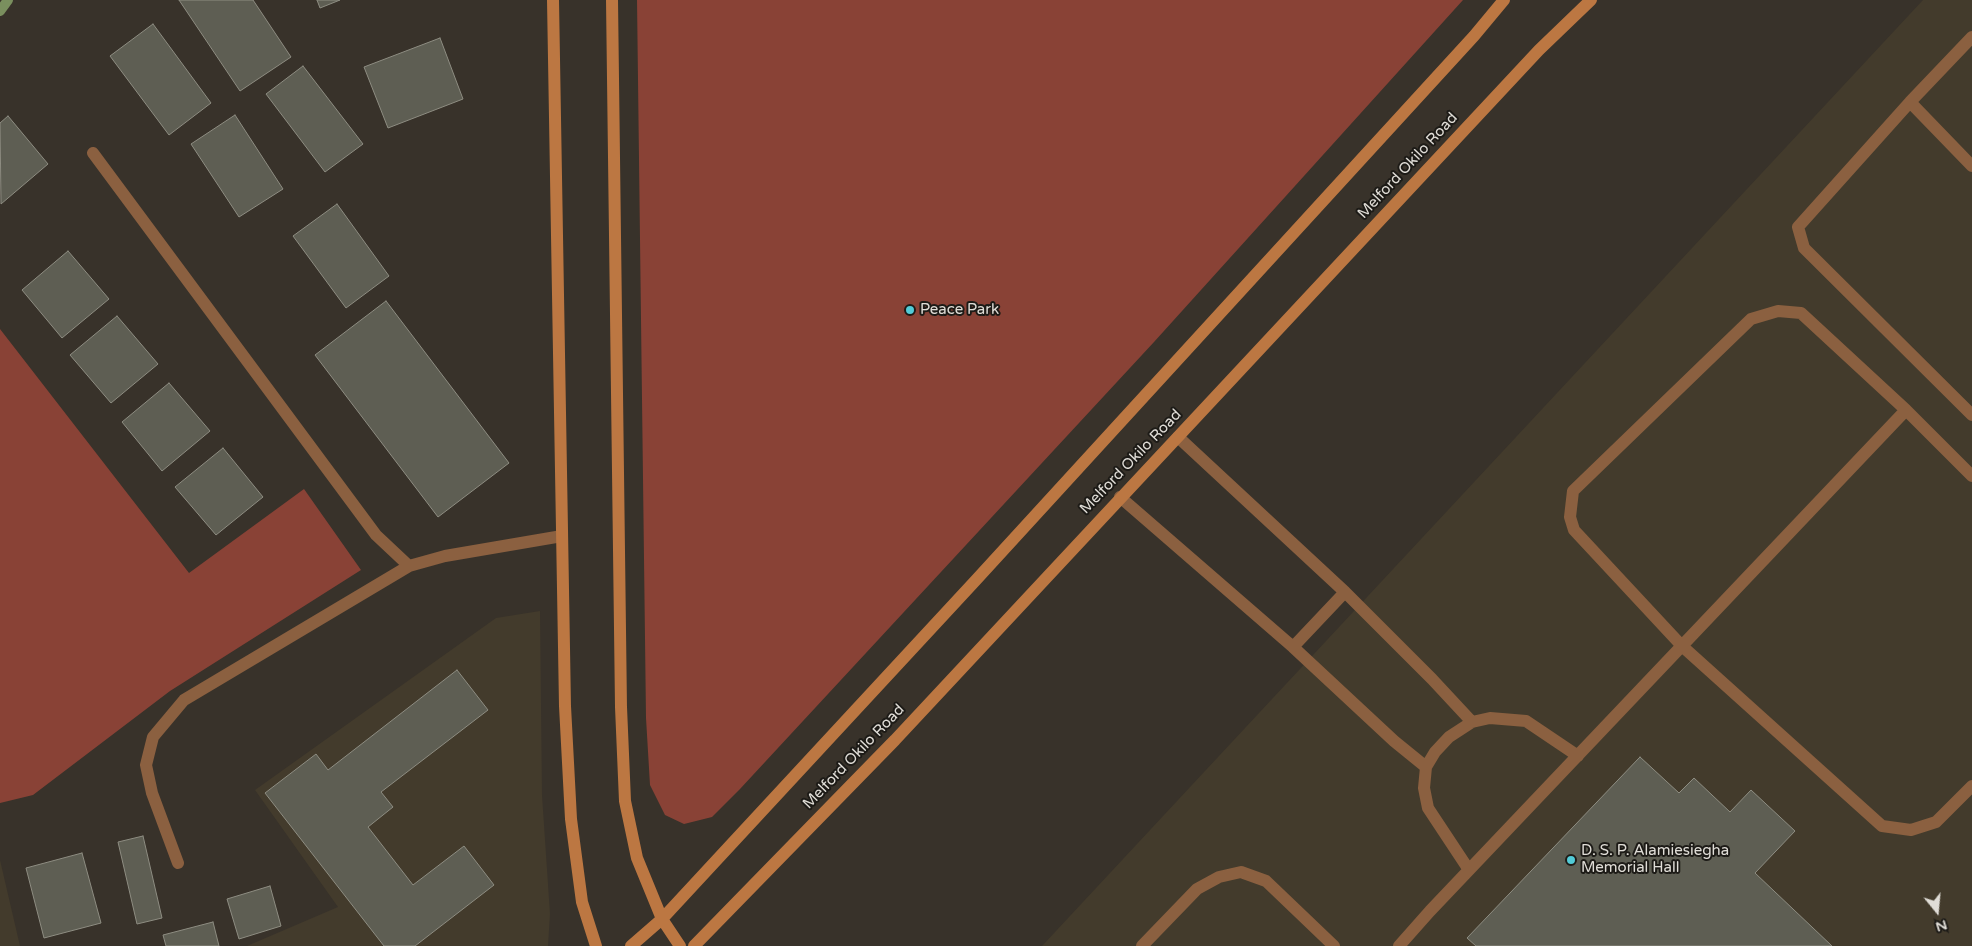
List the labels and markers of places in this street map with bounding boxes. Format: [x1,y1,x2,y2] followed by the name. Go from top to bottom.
[920,301,999,319] place label: Peace Park
[904,304,916,316] marker: Peace Park
[1581,842,1729,877] place label: D. S. P. Alamiesiegha Memorial Hall
[1565,854,1577,866] marker: D. S. P. Alamiesiegha Memorial Hall

